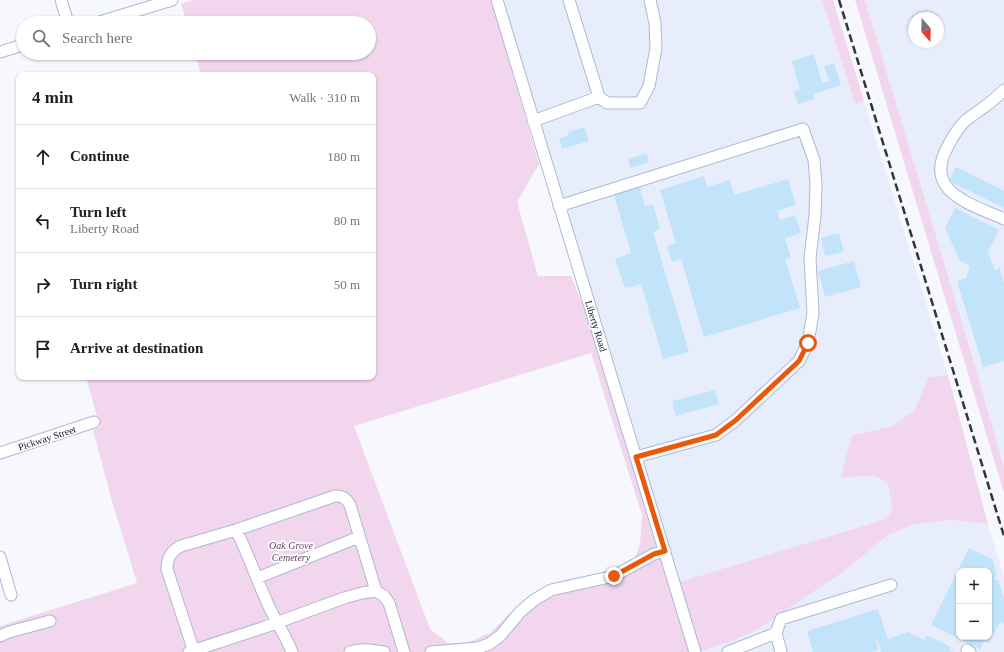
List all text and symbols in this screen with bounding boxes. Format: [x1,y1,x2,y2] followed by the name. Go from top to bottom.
[908,12,944,48] north arrow
[16,16,376,60] search box
[30,27,52,49] icon: search
[62,30,132,46] text: Search here
[32,88,73,107] text: 4 min
[289,90,360,105] text: Walk · 310 m
[32,146,54,168] icon: ahead
[70,148,129,164] text: Continue
[327,149,360,164] text: 180 m
[70,204,127,220] text: Turn left
[32,210,54,232] icon: left
[334,213,360,228] text: 80 m
[70,221,139,236] text: Liberty Road
[32,274,54,296] icon: right
[70,276,137,292] text: Turn right
[334,277,360,292] text: 50 m
[583,299,609,353] street label: Liberty Road
[799,334,817,352] route start
[32,338,54,360] icon: arrive
[70,340,203,356] text: Arrive at destination
[17,423,78,453] street label: Pickway Street
[269,540,313,563] park label: Oak Grove Cemetery
[605,567,623,585] route end
[956,568,992,640] map controls
[956,568,992,604] button: +
[956,604,992,640] button: −

